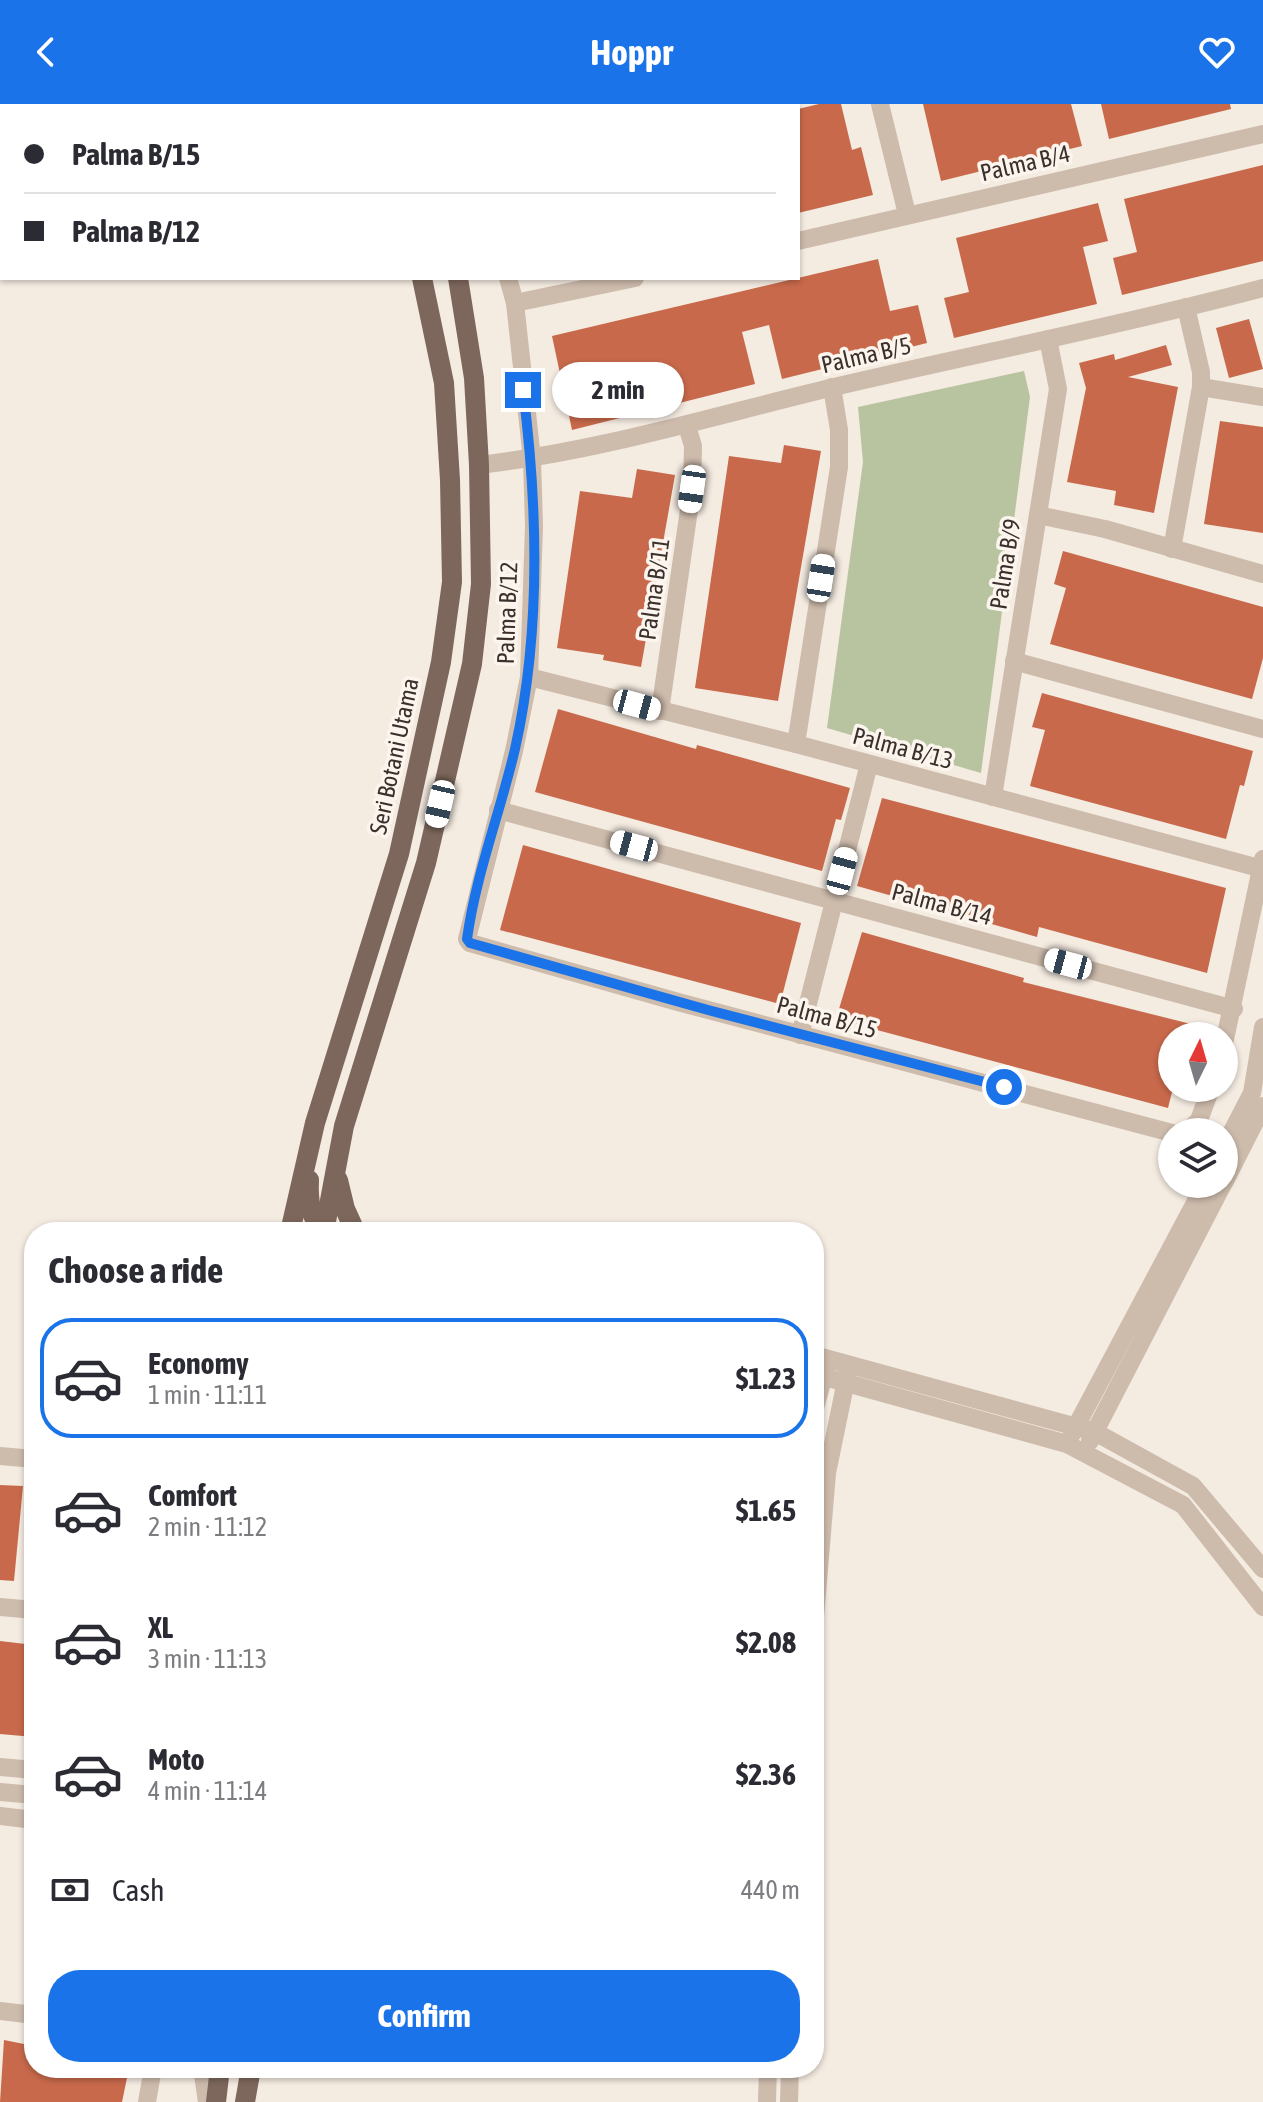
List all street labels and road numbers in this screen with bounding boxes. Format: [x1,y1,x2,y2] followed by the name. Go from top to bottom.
[977,140,1073,186] street label: Palma B/4
[818,332,914,378] street label: Palma B/5
[985,517,1025,611] street label: Palma B/9
[633,536,675,642] street label: Palma B/11
[492,561,522,665] street label: Palma B/12
[364,676,424,836] street label: Seri Botani Utama
[850,722,956,774] street label: Palma B/13
[889,878,995,930] street label: Palma B/14
[774,991,880,1043] street label: Palma B/15

